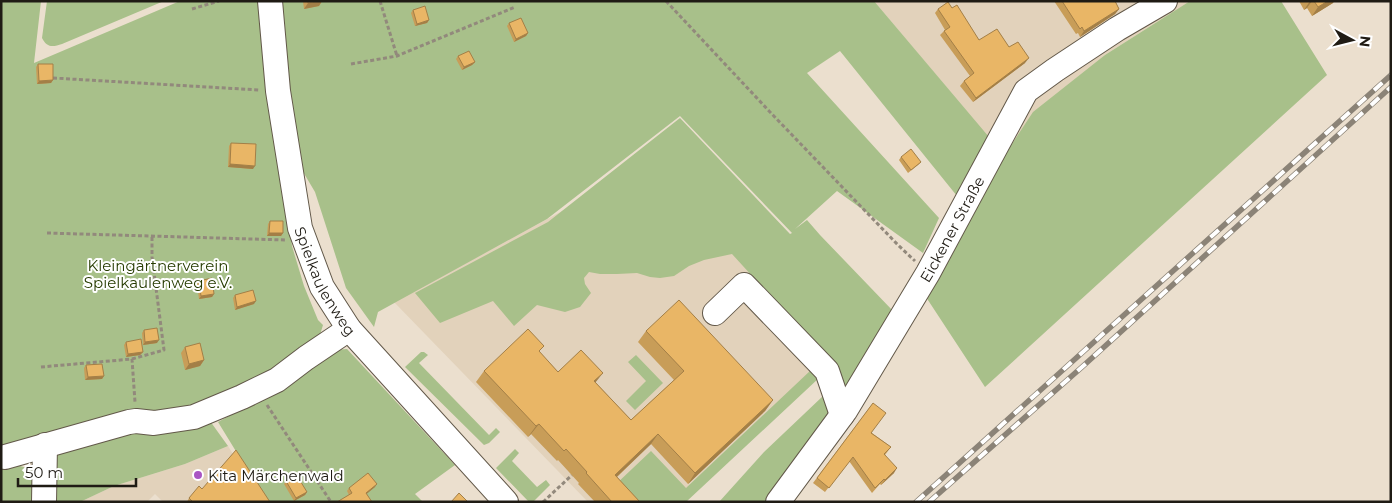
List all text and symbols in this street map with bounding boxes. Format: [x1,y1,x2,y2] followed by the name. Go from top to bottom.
[1327,15,1377,65] north arrow
[1355,35,1375,48] text: N
[915,173,988,286] street label: Eickener Straße
[291,224,360,340] street label: Spielkaulenweg
[84,256,232,292] park label: Kleingärtnerverein Spielkaulenweg e.V.
[18,456,135,488] scale bar
[25,463,63,482] text: 50 m
[208,466,344,485] place label: Kita Märchenwald
[192,469,204,481] marker: Kita Märchenwald

